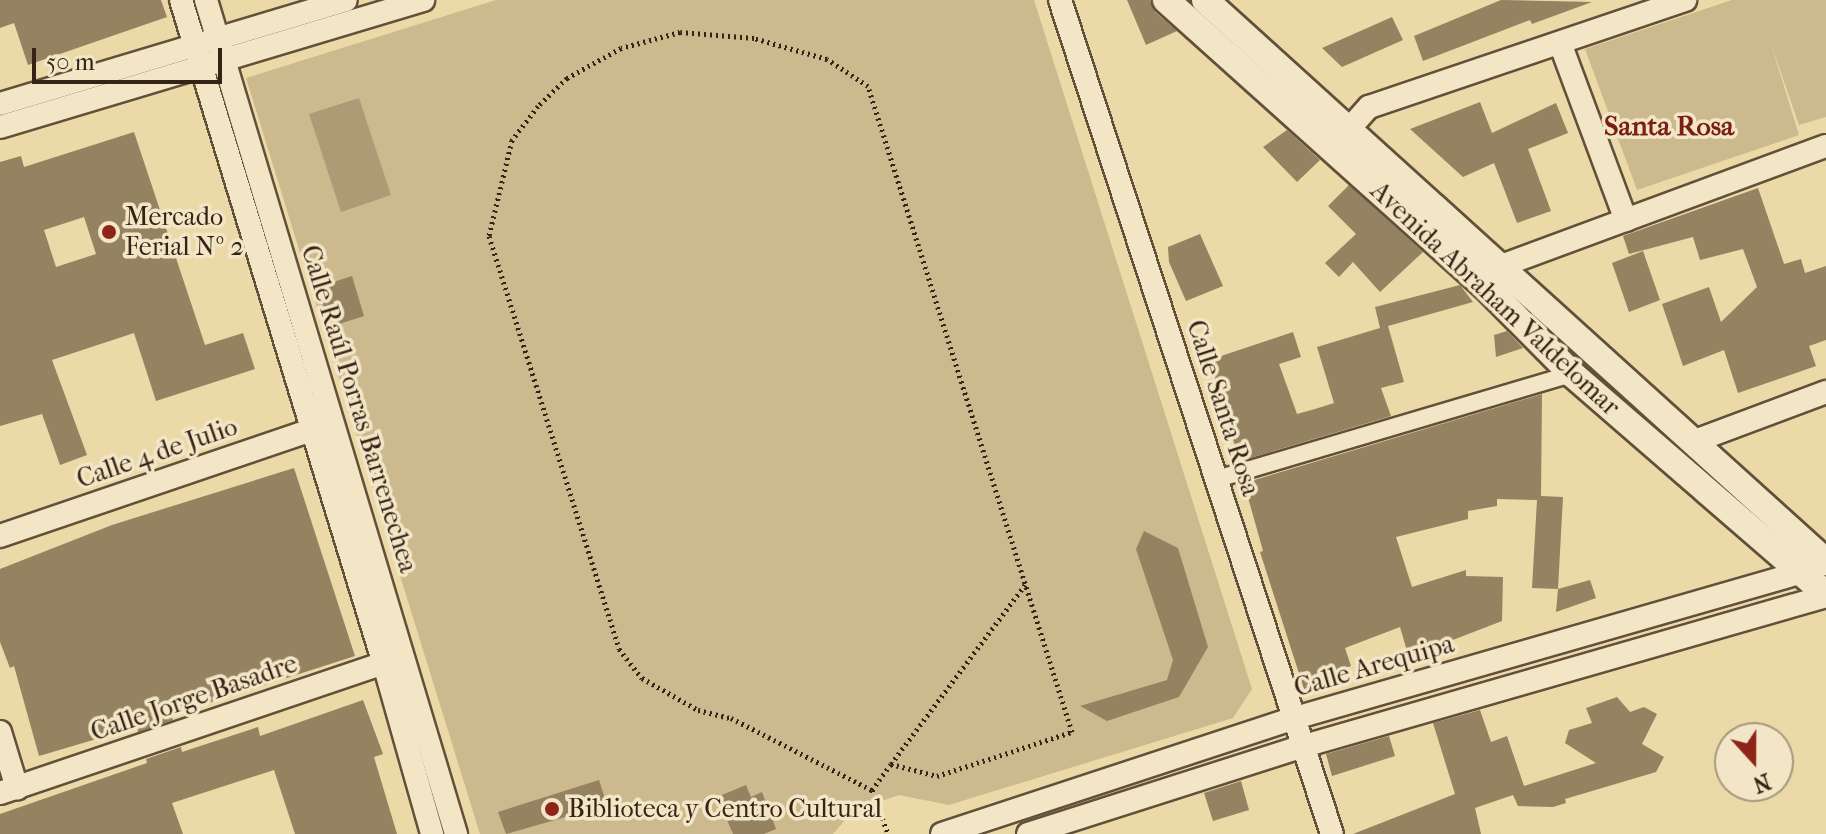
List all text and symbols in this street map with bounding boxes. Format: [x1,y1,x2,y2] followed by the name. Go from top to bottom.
[36,32,226,82] scale bar
[46,48,95,76] text: 50 m
[1604,109,1734,143] district label: Santa Rosa
[1364,175,1626,423] street label: Avenida Abraham Valdelomar
[125,201,244,262] place label: Mercado Ferial Nº 2
[100,223,118,241] marker: Mercado Ferial Nº 2
[294,242,424,576] street label: Calle Raúl Porras Barrenechea
[1180,316,1266,500] street label: Calle Santa Rosa
[73,411,241,495] street label: Calle 4 de Julio
[1290,628,1458,704] street label: Calle Arequipa
[87,648,301,748] street label: Calle Jorge Basadre
[1714,722,1794,802] north arrow
[1749,767,1774,798] text: N
[568,793,882,825] place label: Biblioteca y Centro Cultural
[543,800,561,818] marker: Biblioteca y Centro Cultural

